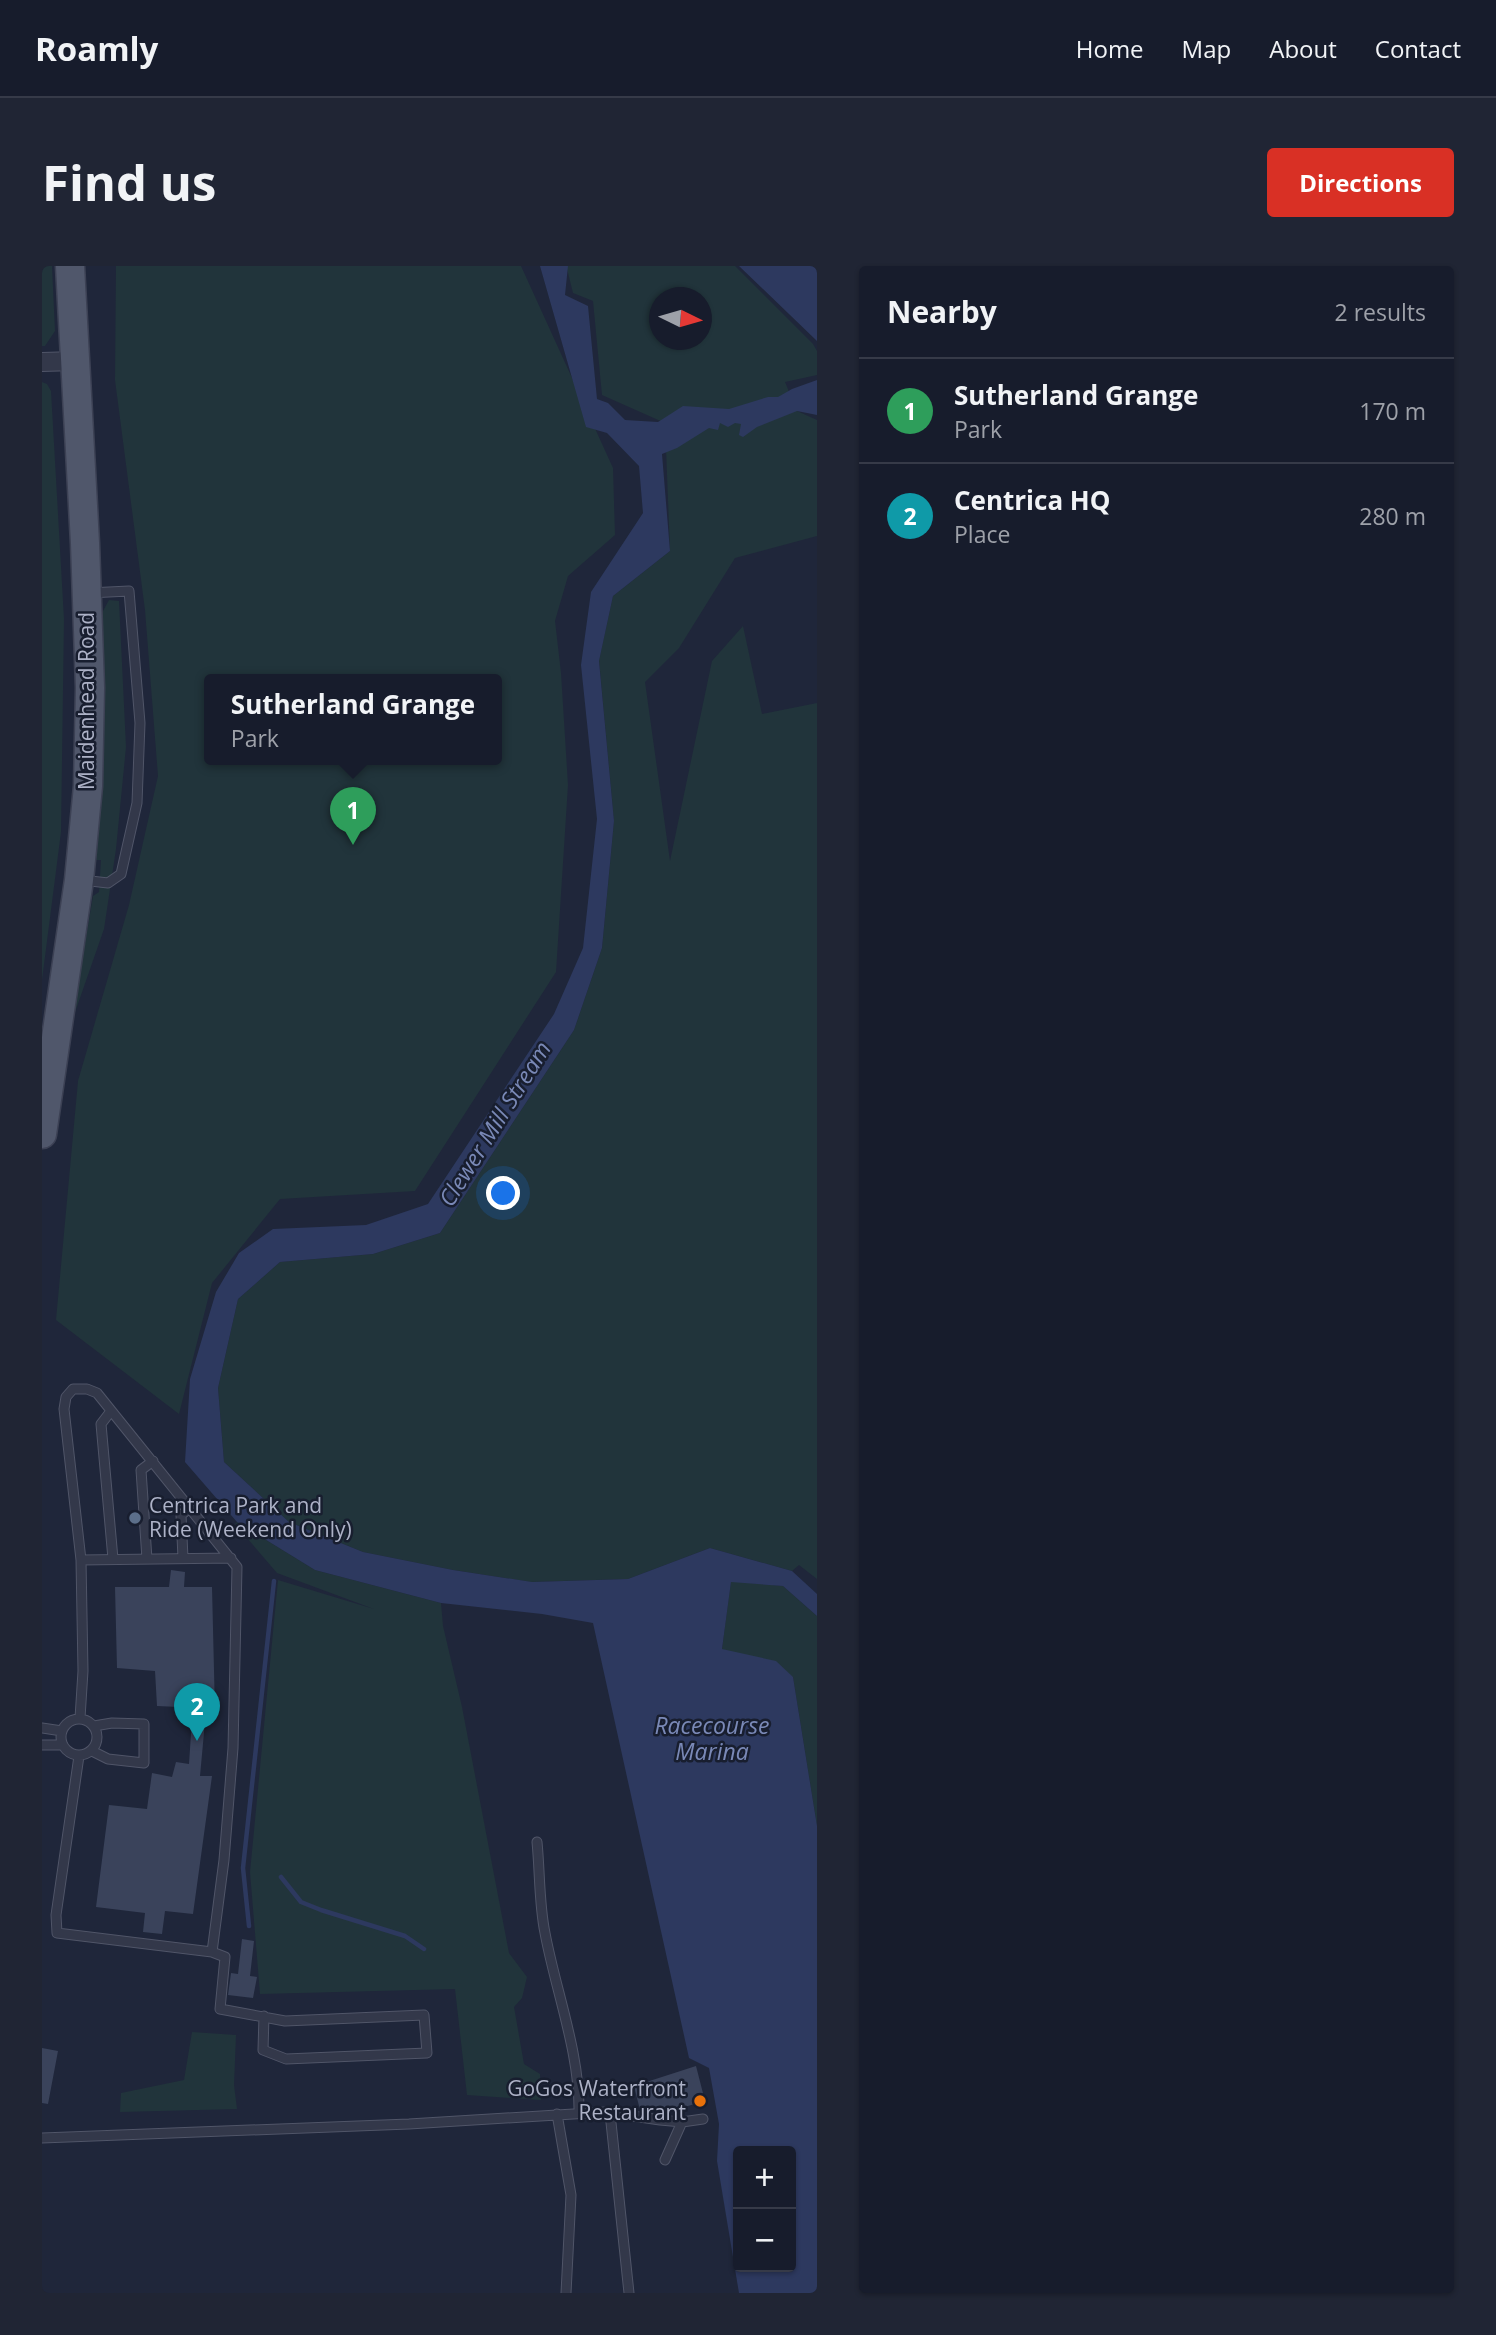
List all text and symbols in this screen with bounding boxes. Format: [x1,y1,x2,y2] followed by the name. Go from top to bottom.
[35,26,158,71] text: Roamly
[1076,32,1144,65] text: Home
[1182,32,1231,65] text: Map
[1269,32,1337,65] text: About
[1375,32,1461,65] text: Contact
[1267,148,1454,217] button: Directions
[42,149,216,215] text: Find us
[649,287,712,350] north arrow
[887,291,997,332] text: Nearby
[1335,296,1426,328] text: 2 results
[954,377,1198,413] text: Sutherland Grange
[903,395,917,427] text: 1
[1359,395,1426,427] text: 170 m
[954,413,1002,445] text: Park
[954,482,1110,518] text: Centrica HQ
[903,500,917,532] text: 2
[1359,500,1426,532] text: 280 m
[954,518,1010,550] text: Place
[72,612,100,790] street label: Maidenhead Road
[204,674,502,765] popup
[231,686,475,722] text: Sutherland Grange
[231,722,279,754] text: Park
[330,787,376,845] pin: 1
[430,1035,558,1212] water label: Clewer Mill Stream
[486,1176,520,1210] your location
[149,1491,352,1543] place label: Centrica Park and Ride (Weekend Only)
[127,1510,143,1526] marker: Centrica Park and Ride (Weekend Only)
[174,1683,220,1741] pin: 2
[654,1709,770,1767] water label: Racecourse Marina
[507,2074,686,2126] place label: GoGos Waterfront Restaurant
[692,2093,708,2109] marker: GoGos Waterfront Restaurant
[733,2146,796,2272] map controls
[733,2146,796,2209] button: +
[733,2209,796,2272] button: −

